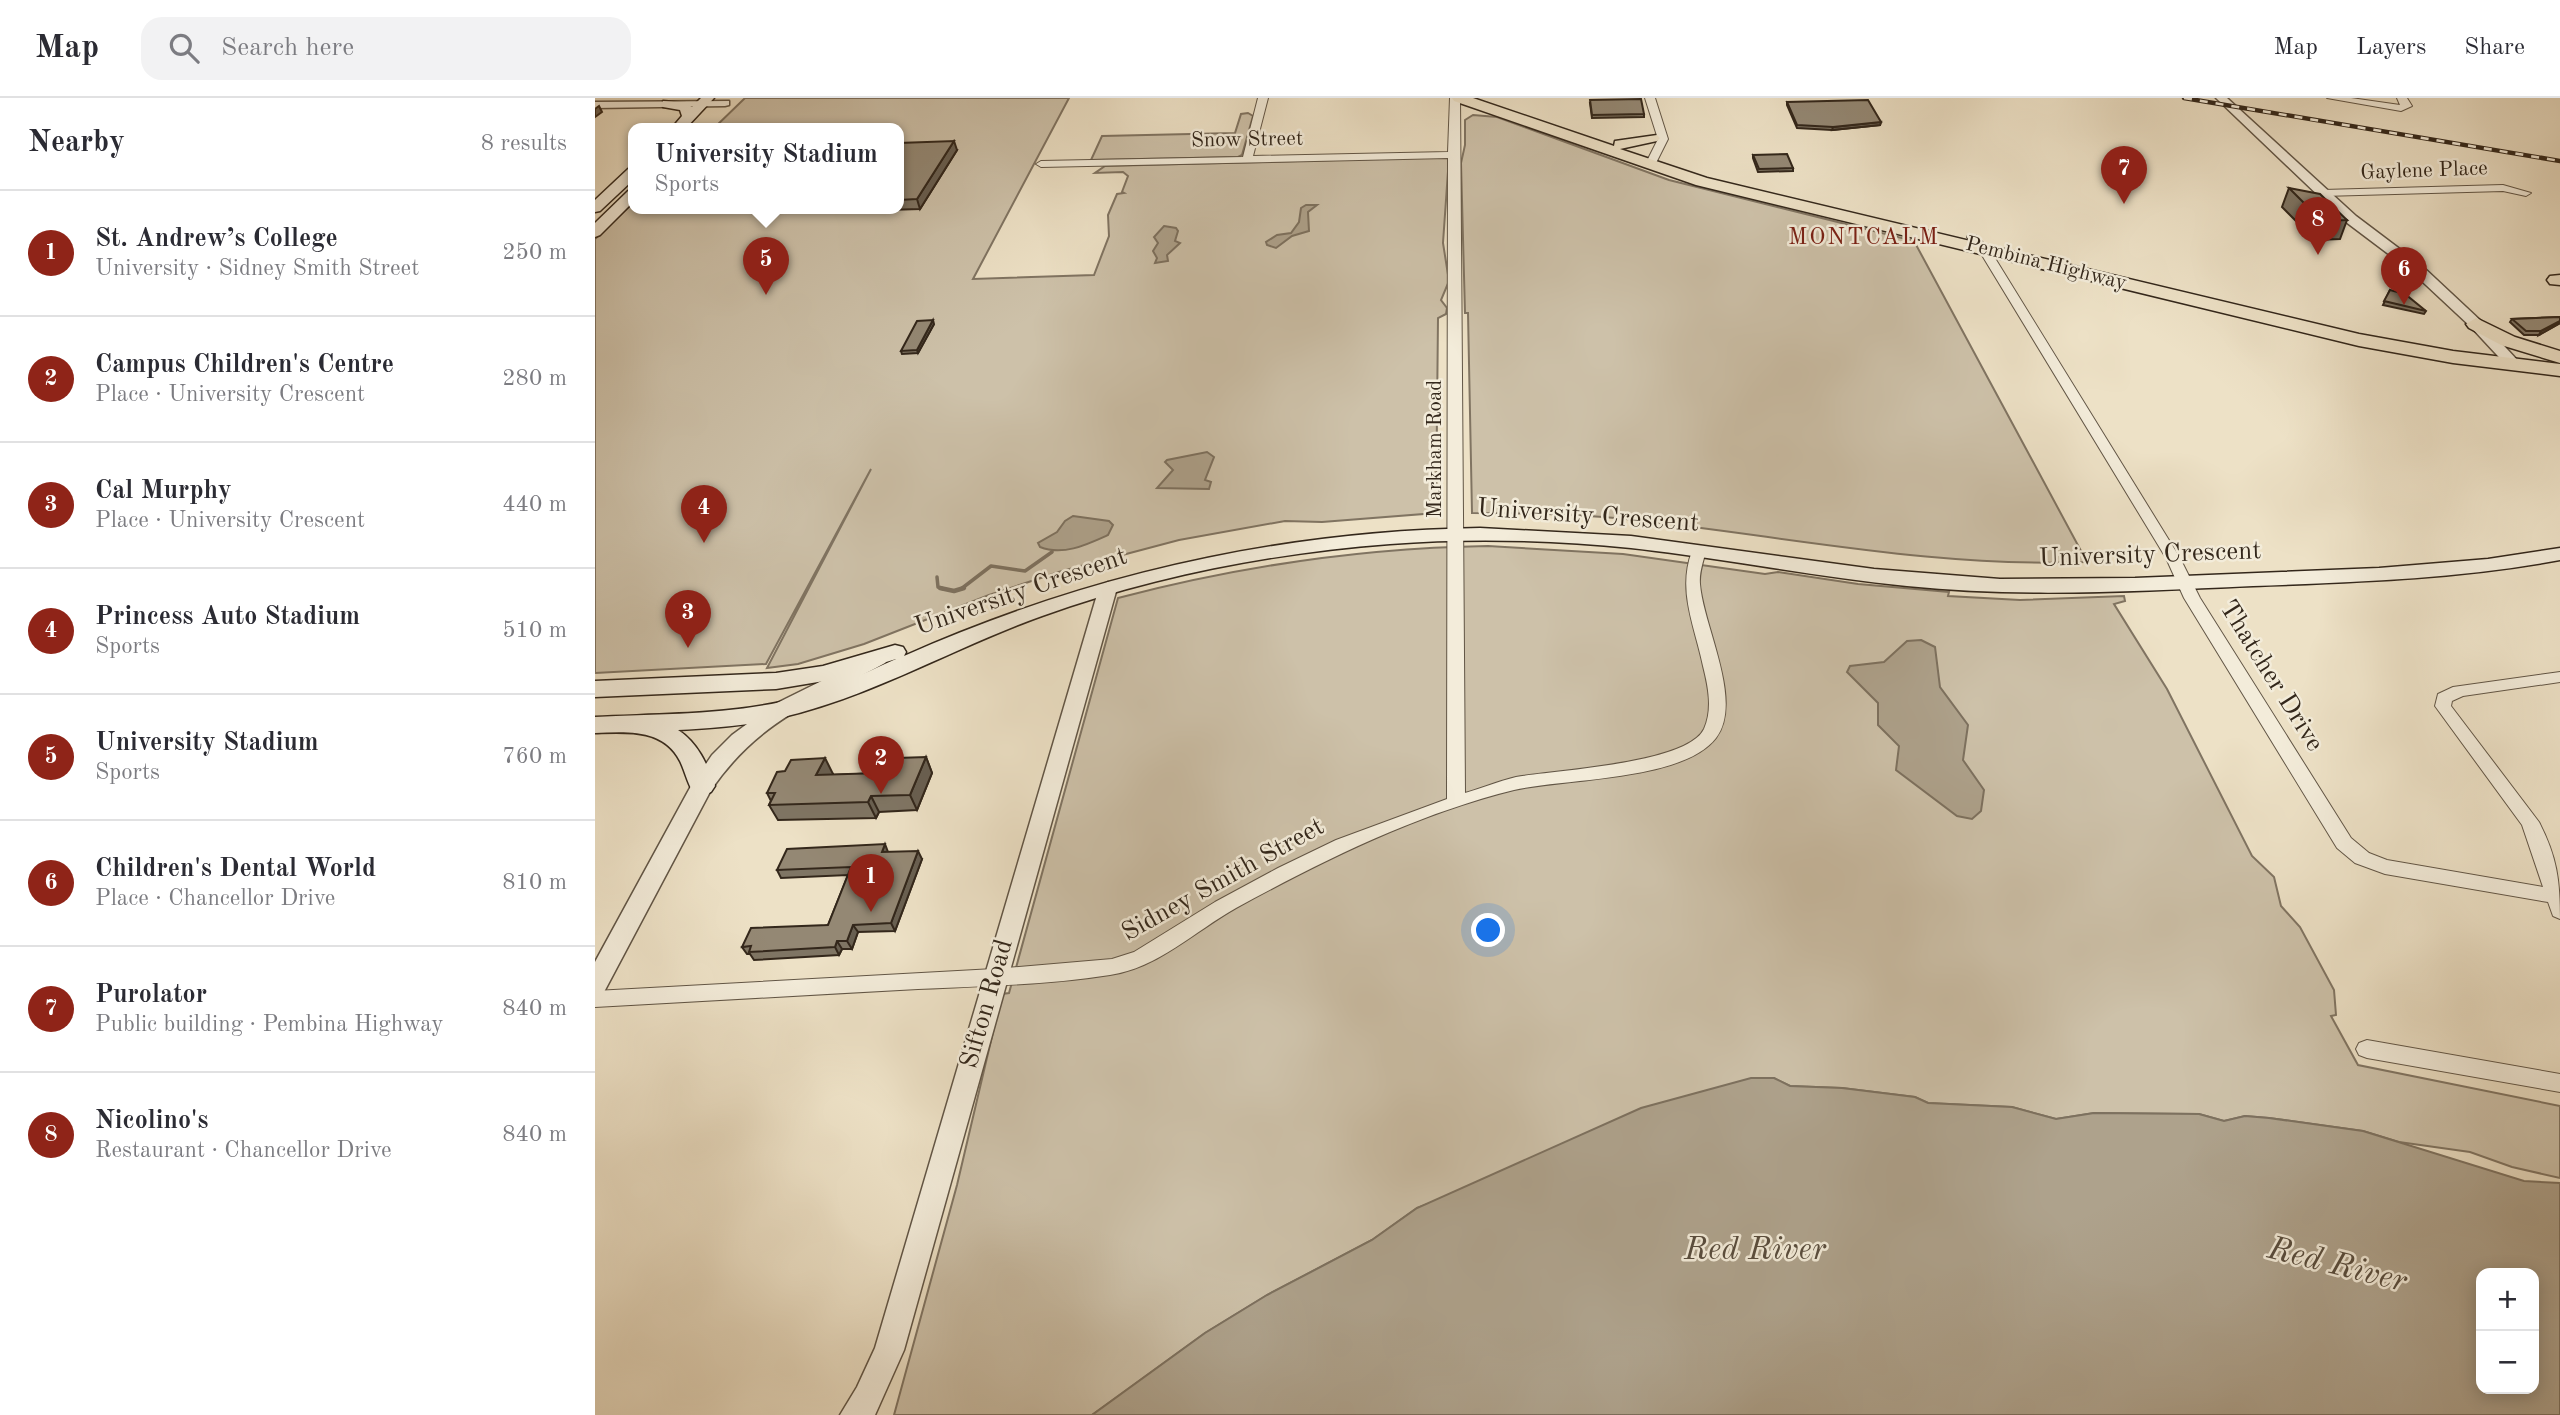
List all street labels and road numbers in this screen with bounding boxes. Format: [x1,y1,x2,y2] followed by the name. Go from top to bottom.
[1191,129,1303,151] street label: Snow Street
[2360,158,2488,184] street label: Gaylene Place
[1963,234,2129,294] street label: Pembina Highway
[1425,380,1446,518] street label: Markham Road
[1476,495,1700,537] street label: University Crescent
[2038,538,2262,572] street label: University Crescent
[911,543,1131,641] street label: University Crescent
[2214,596,2328,756] street label: Thatcher Drive
[1117,814,1329,946] street label: Sidney Smith Street
[956,937,1018,1071] street label: Sifton Road

